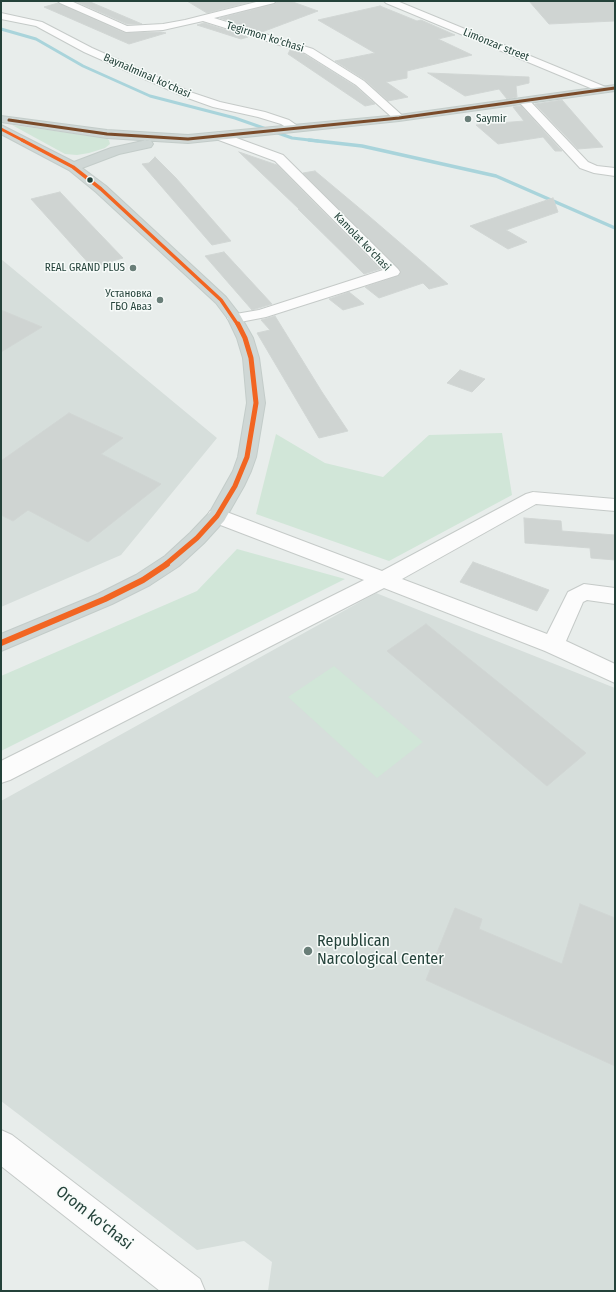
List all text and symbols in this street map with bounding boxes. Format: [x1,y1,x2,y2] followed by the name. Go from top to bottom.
[225,19,305,55] street label: Tegirmon ko'chasi
[461,26,531,64] street label: Limonzar street
[101,51,193,101] street label: Baynalminal ko'chasi
[476,112,507,126] place label: Saymir
[463,114,473,124] marker: Saymir
[85,175,95,185] unlabelled marker
[331,210,393,274] street label: Kamolat ko'chasi
[45,261,125,275] place label: REAL GRAND PLUS
[128,263,138,273] marker: REAL GRAND PLUS
[105,287,152,313] place label: Установка ГБО Аваз
[155,295,165,305] marker: Установка ГБО Аваз
[317,932,444,970] place label: Republican Narcological Center
[302,945,314,957] marker: Republican Narcological Center
[52,1182,136,1254] street label: Orom ko'chasi

